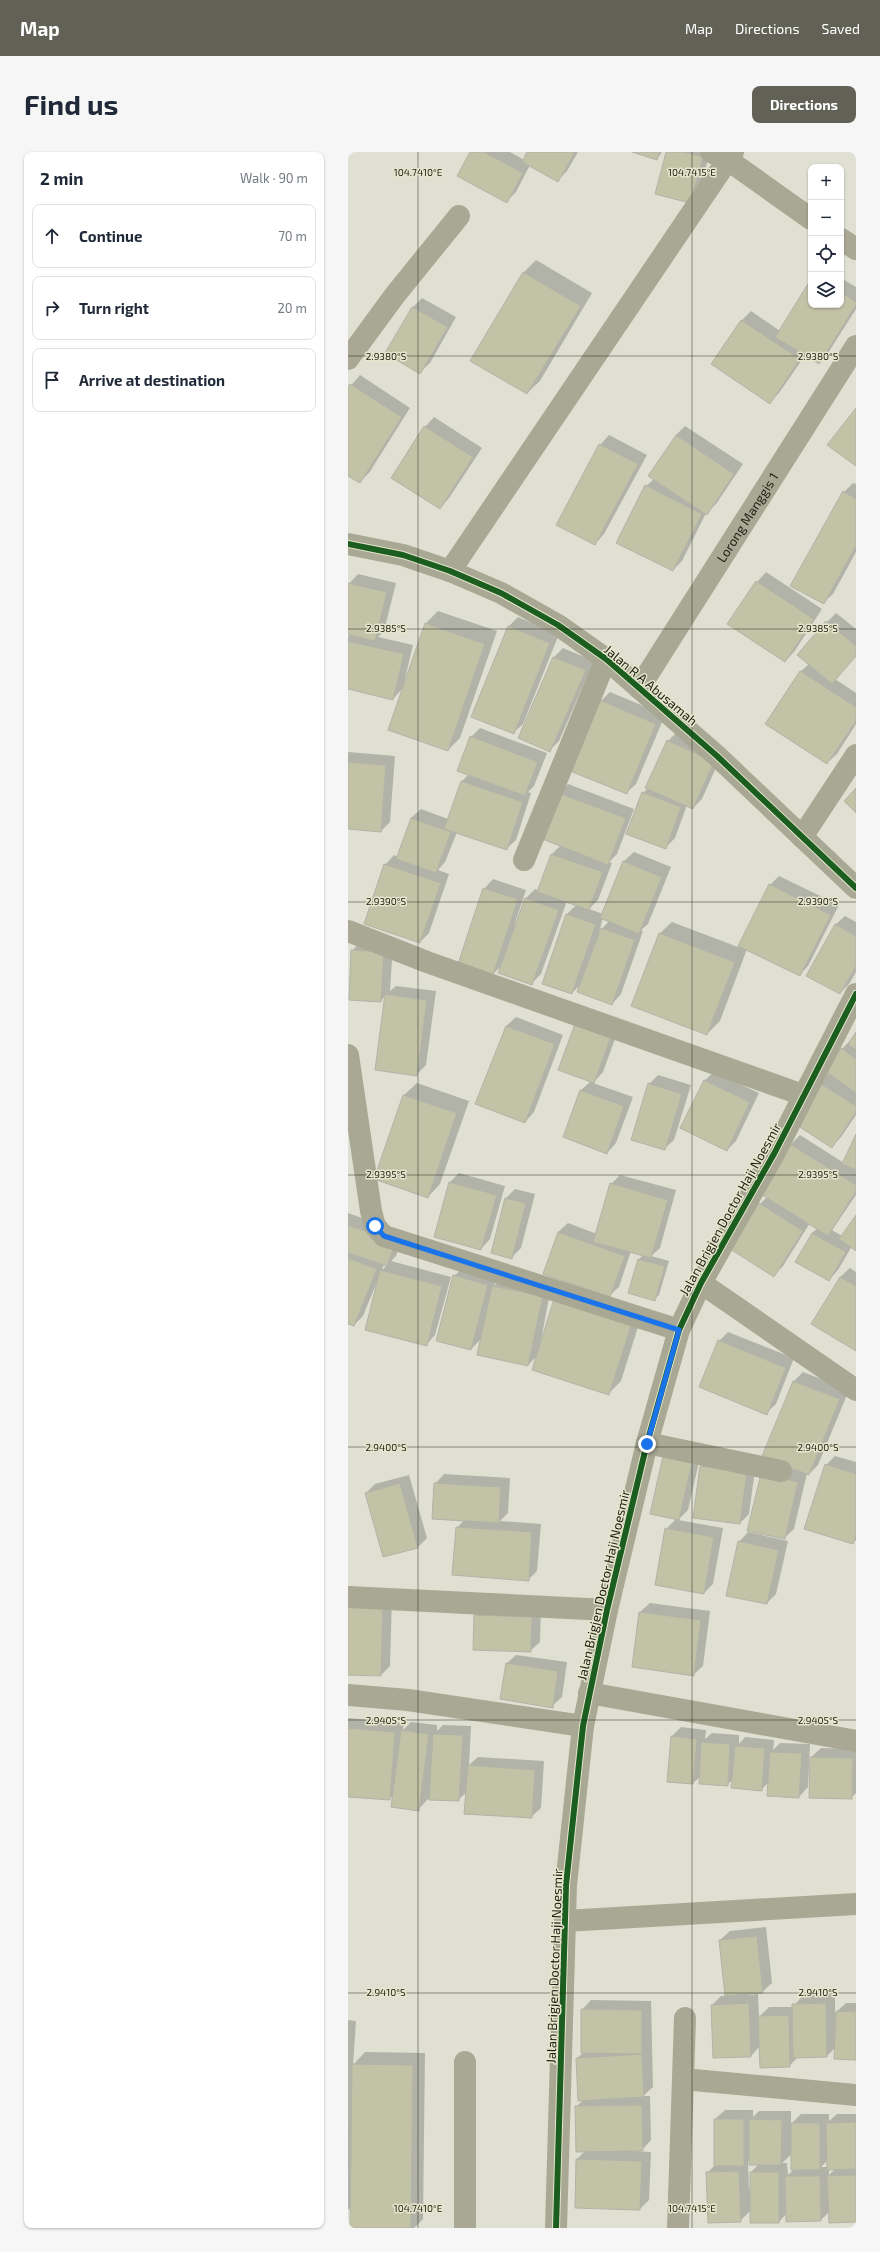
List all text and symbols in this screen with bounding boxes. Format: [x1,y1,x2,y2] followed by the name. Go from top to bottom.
[20,17,60,40] text: Map
[685,20,713,37] text: Map
[735,20,800,37] text: Directions
[822,20,860,37] text: Saved
[752,86,856,123] button: Directions
[24,87,118,121] text: Find us
[808,164,844,308] map controls
[808,164,844,200] button: +
[394,166,443,178] text: 104.7410°E
[668,166,716,178] text: 104.7415°E
[40,168,83,188] text: 2 min
[240,170,308,186] text: Walk · 90 m
[808,200,844,236] button: −
[41,225,63,247] icon: ahead
[79,227,142,245] text: Continue
[278,228,307,244] text: 70 m
[808,236,844,272] button: locate
[808,272,844,308] button: layers
[41,297,63,319] icon: right
[79,299,149,317] text: Turn right
[278,300,307,316] text: 20 m
[366,350,407,362] text: 2.9380°S
[798,350,839,362] text: 2.9380°S
[41,369,63,391] icon: arrive
[79,371,225,389] text: Arrive at destination
[713,470,782,565] street label: Lorong Manggis 1
[366,622,406,634] text: 2.9385°S
[798,622,838,634] text: 2.9385°S
[601,641,701,729] street label: Jalan R A Abusamah
[366,895,406,907] text: 2.9390°S
[798,895,838,907] text: 2.9390°S
[676,1120,784,1298] street label: Jalan Brigjen Doctor Haji Noesmir
[366,1168,406,1180] text: 2.9395°S
[798,1168,838,1180] text: 2.9395°S
[366,1217,384,1235] route start
[638,1435,656,1453] route end
[365,1441,407,1453] text: 2.9400°S
[797,1441,839,1453] text: 2.9400°S
[573,1488,633,1682] street label: Jalan Brigjen Doctor Haji Noesmir
[366,1714,407,1726] text: 2.9405°S
[798,1714,839,1726] text: 2.9405°S
[543,1868,565,2064] street label: Jalan Brigjen Doctor Haji Noesmir
[366,1986,406,1998] text: 2.9410°S
[798,1986,838,1998] text: 2.9410°S
[394,2202,443,2214] text: 104.7410°E
[668,2202,716,2214] text: 104.7415°E

